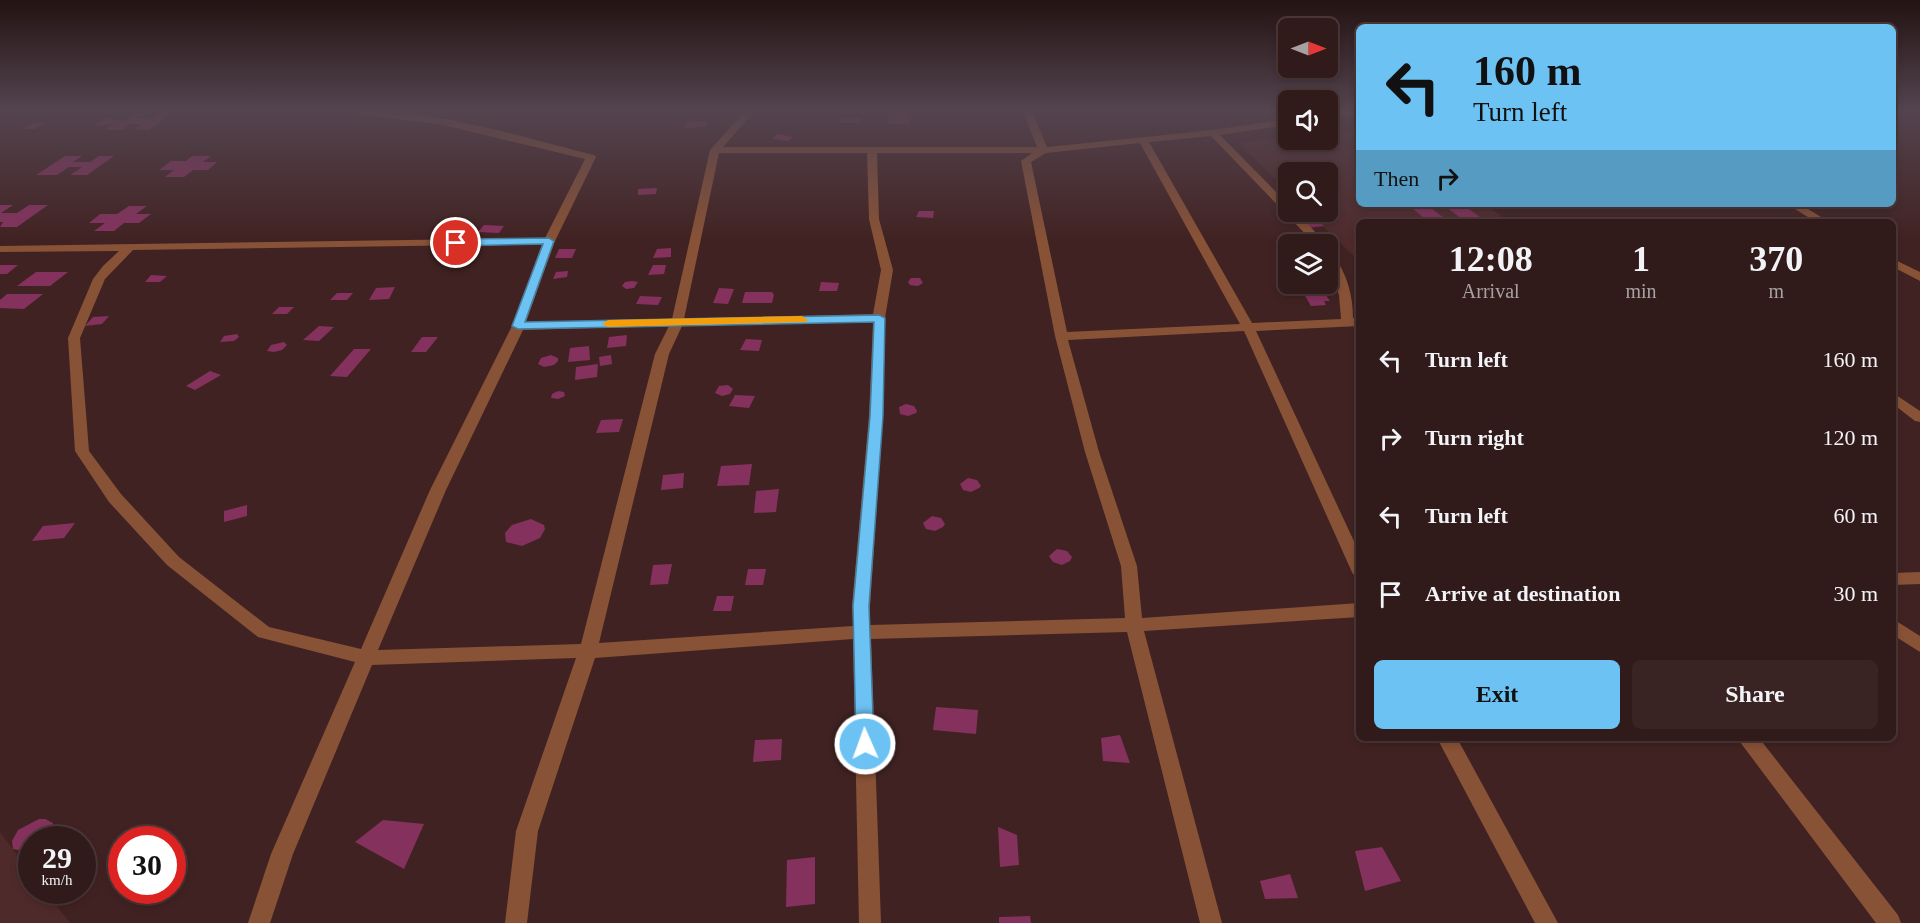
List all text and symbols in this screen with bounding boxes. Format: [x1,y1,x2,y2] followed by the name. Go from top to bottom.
[1278,18,1338,78] north arrow
[1278,18,1338,294] map controls
[1374,48,1452,126] icon: left
[1473,48,1582,94] text: 160 m
[1278,90,1338,150] button: sound
[1473,97,1567,127] text: Turn left
[1278,162,1338,222] button: search
[1431,162,1464,195] icon: right
[1374,166,1419,191] text: Then
[430,217,481,268] pin
[439,226,472,259] icon: arrive
[1278,234,1338,294] button: layers
[1449,239,1533,279] text: 12:08
[1632,239,1650,279] text: 1
[1749,239,1803,279] text: 370
[1462,280,1520,302] text: Arrival
[1625,280,1657,302] text: min
[1769,280,1784,302] text: m
[1374,344,1407,377] icon: left
[1425,347,1508,372] text: Turn left
[1822,347,1878,372] text: 160 m
[1374,422,1407,455] icon: right
[1425,425,1524,450] text: Turn right
[1822,425,1878,450] text: 120 m
[1374,500,1407,533] icon: left
[1425,503,1508,528] text: Turn left
[1833,503,1878,528] text: 60 m
[1374,578,1407,611] icon: arrive
[1425,581,1621,606] text: Arrive at destination
[1833,581,1878,606] text: 30 m
[1374,660,1620,729] button: Exit
[1632,660,1878,729] button: Share
[833,712,897,776] position arrow
[108,826,186,904] speed limit sign: 30
[42,841,72,874] text: 29
[42,872,72,888] text: km/h

